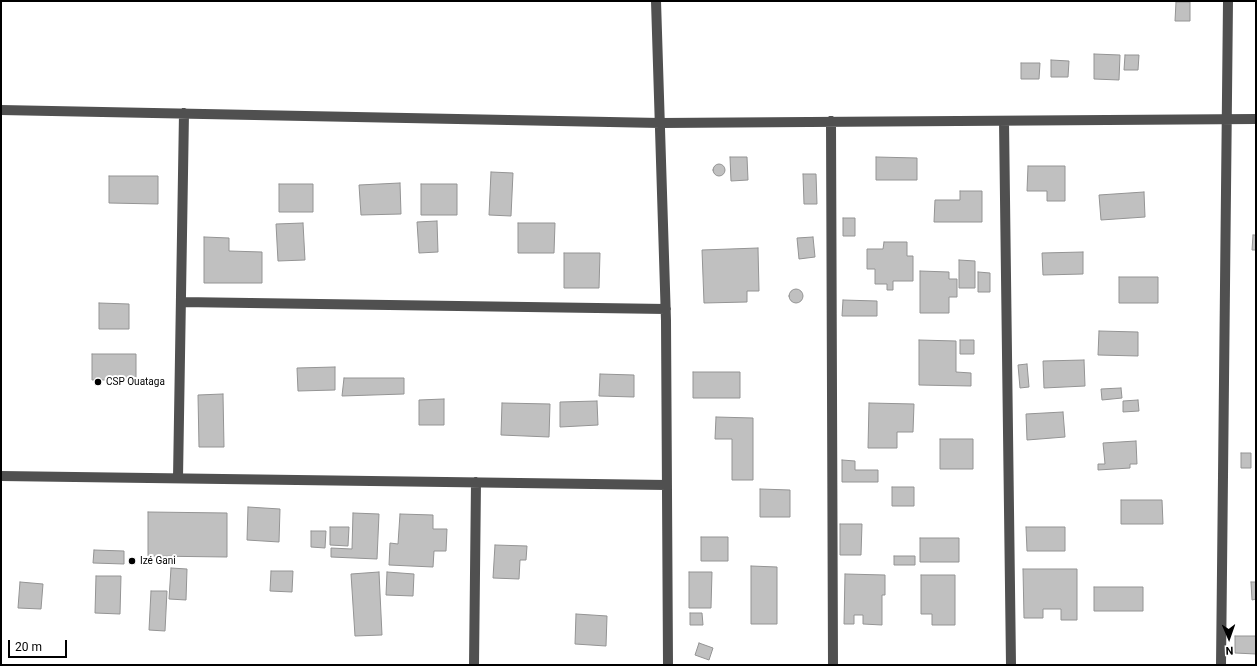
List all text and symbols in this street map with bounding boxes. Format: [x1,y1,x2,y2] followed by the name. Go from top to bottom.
[106,376,165,388] place label: CSP Ouataga
[93,377,103,387] marker: CSP Ouataga
[140,555,176,567] place label: Izé Gani
[127,556,137,566] marker: Izé Gani
[1209,618,1249,658] north arrow
[10,632,69,658] scale bar
[15,640,42,654] text: 20 m
[1225,644,1234,657] text: N

